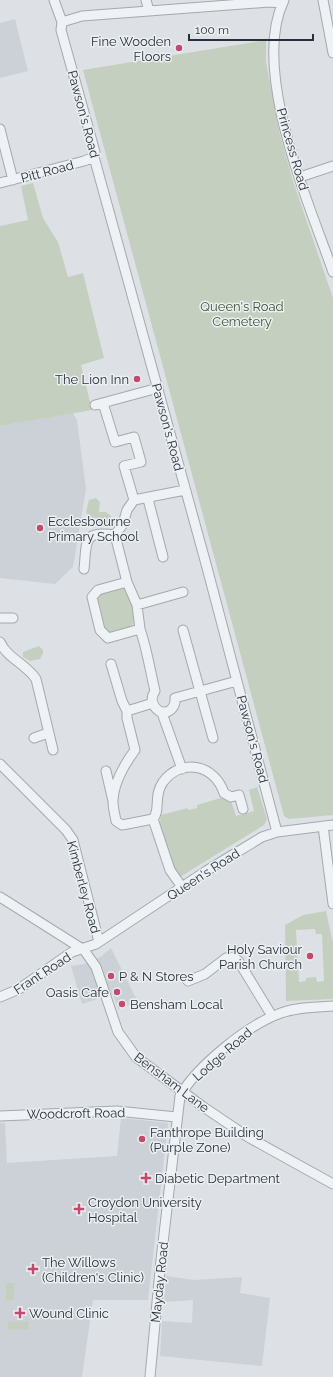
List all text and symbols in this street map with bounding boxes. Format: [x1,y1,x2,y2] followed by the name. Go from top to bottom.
[189,16,313,42] scale bar
[195,23,229,37] text: 100 m
[91,34,171,64] place label: Fine Wooden Floors
[174,43,184,53] marker: Fine Wooden Floors
[65,69,102,160] street label: Pawson's Road
[274,106,311,192] street label: Princess Road
[19,157,75,186] street label: Pitt Road
[200,299,284,329] park label: Queen's Road Cemetery
[55,372,129,387] place label: The Lion Inn
[132,374,142,384] marker: The Lion Inn
[149,382,186,473] street label: Pawson's Road
[48,514,139,544] place label: Ecclesbourne Primary School
[35,523,45,533] marker: Ecclesbourne Primary School
[234,694,271,785] street label: Pawson's Road
[64,839,103,935] street label: Kimberley Road
[164,845,242,903] street label: Queen's Road
[219,942,302,972] place label: Holy Saviour Parish Church
[11,949,74,997] street label: Frant Road
[305,951,315,961] marker: Holy Saviour Parish Church
[119,969,193,984] place label: P & N Stores
[106,971,116,981] marker: P & N Stores
[46,985,109,1000] place label: Oasis Cafe
[112,987,122,997] marker: Oasis Cafe
[130,997,223,1012] place label: Bensham Local
[117,999,127,1009] marker: Bensham Local
[190,1025,255,1084] street label: Lodge Road
[131,1049,212,1116] street label: Bensham Lane
[27,1105,125,1122] street label: Woodcroft Road
[150,1125,264,1155] place label: Fanthrope Building (Purple Zone)
[137,1134,147,1144] marker: Fanthrope Building (Purple Zone)
[155,1171,280,1186] place label: Diabetic Department
[140,1172,152,1184] marker: Diabetic Department
[88,1195,202,1225] place label: Croydon University Hospital
[73,1203,85,1215] marker: Croydon University Hospital
[148,1241,171,1323] street label: Mayday Road
[42,1255,144,1285] place label: The Willows (Children's Clinic)
[27,1263,39,1275] marker: The Willows (Children's Clinic)
[29,1306,109,1321] place label: Wound Clinic
[14,1307,26,1319] marker: Wound Clinic

